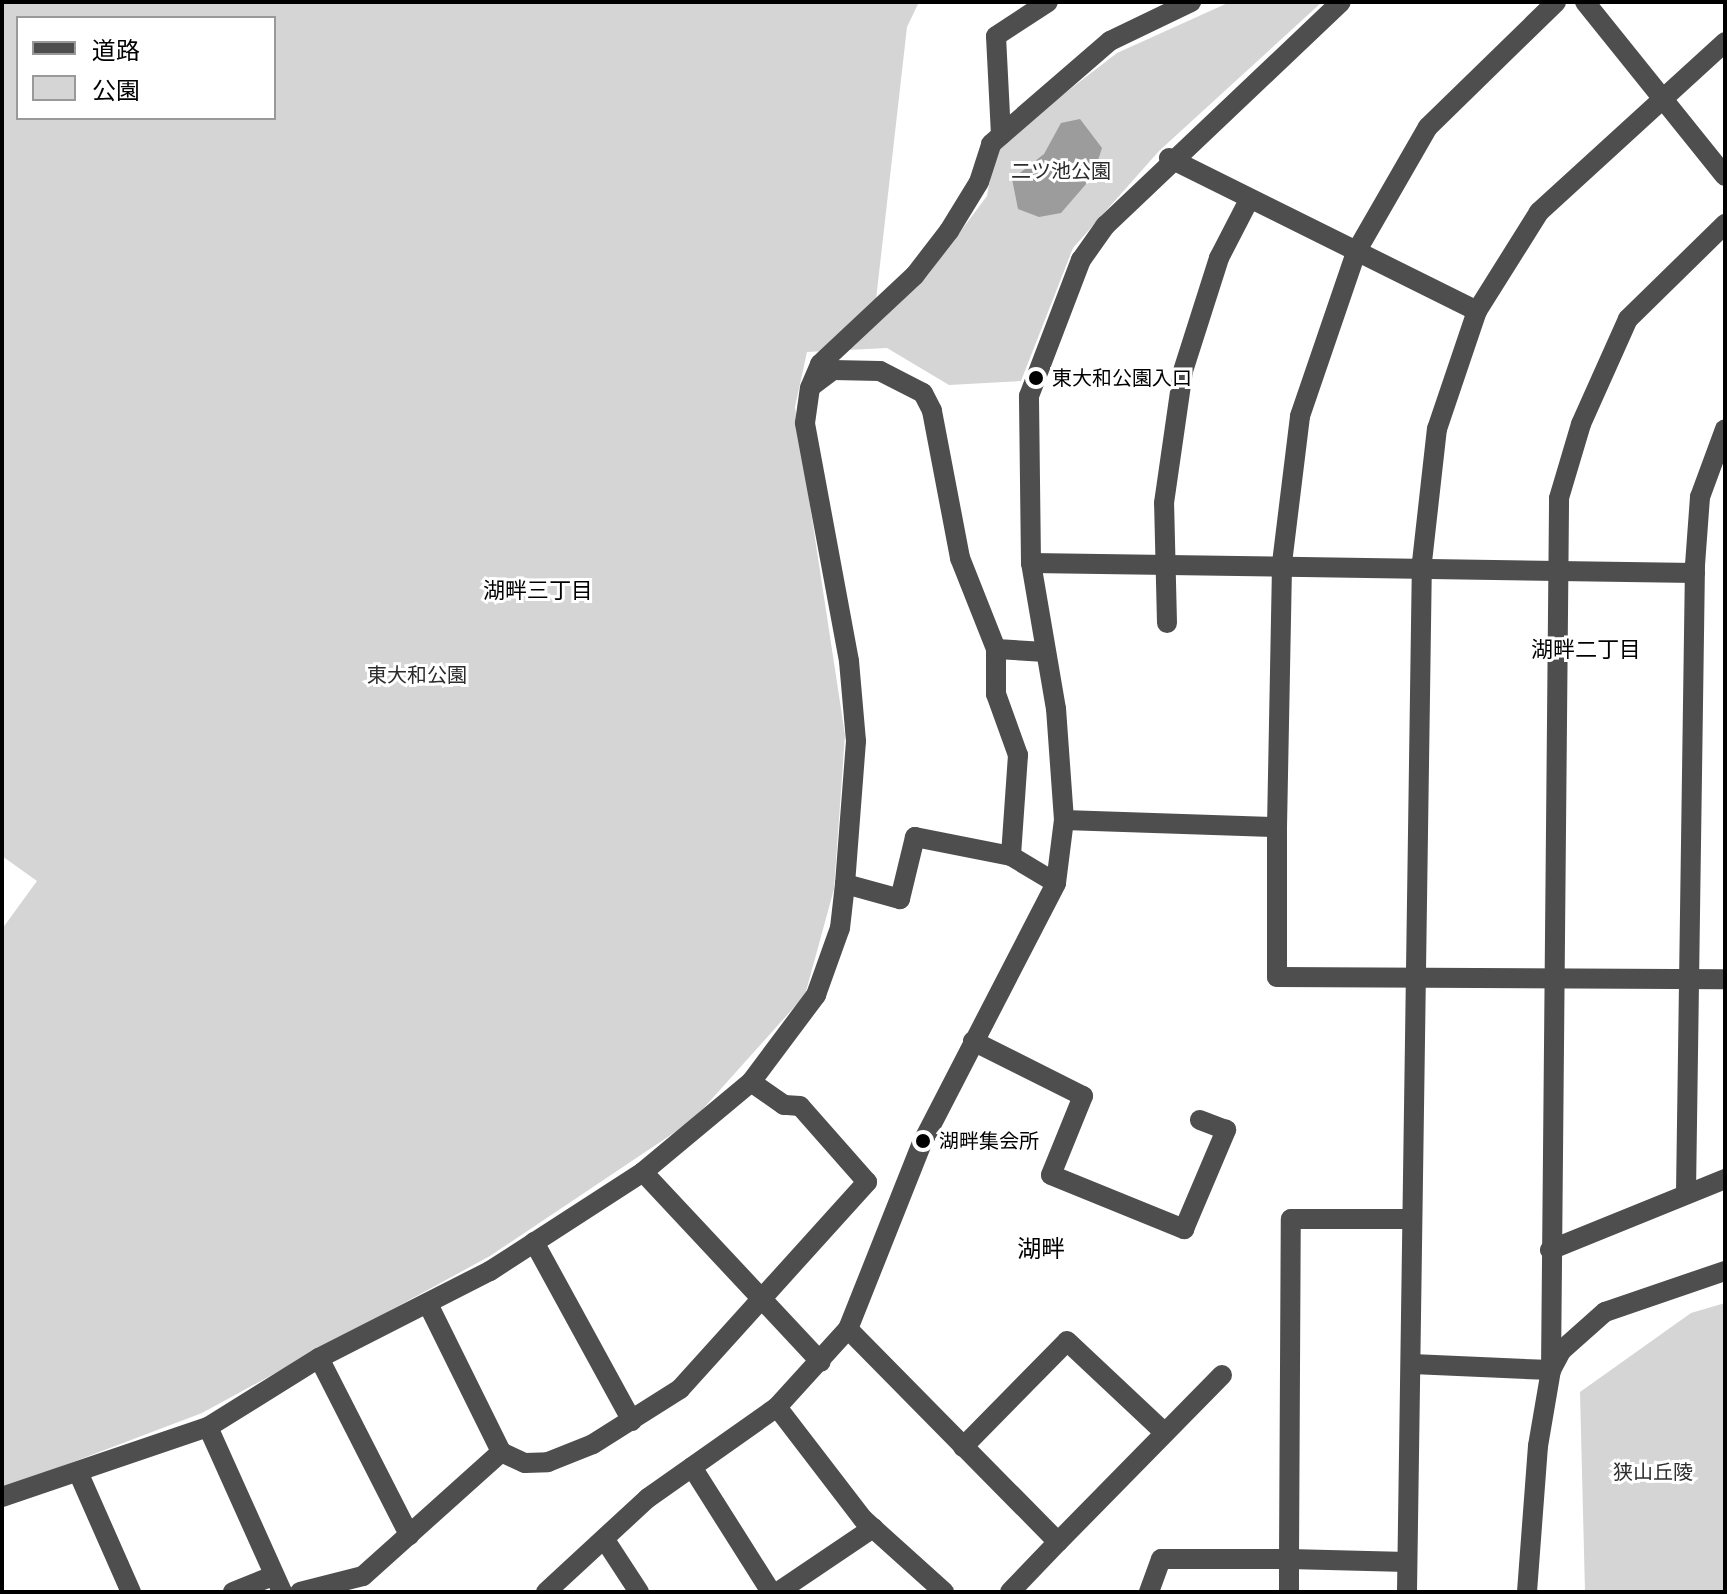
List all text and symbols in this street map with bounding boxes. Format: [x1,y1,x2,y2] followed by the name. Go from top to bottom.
[16,16,276,120] legend
[92,35,140,66] text: 道路
[92,75,140,106] text: 公園
[1011,159,1111,183] park label: 二ツ池公園
[1052,366,1192,390] place label: 東大和公園入口
[1027,369,1045,387] marker: 東大和公園入口
[483,578,593,604] district label: 湖畔三丁目
[1531,637,1641,663] district label: 湖畔二丁目
[367,663,467,687] park label: 東大和公園
[939,1129,1039,1153] place label: 湖畔集会所
[914,1132,932,1150] marker: 湖畔集会所
[1017,1235,1065,1263] district label: 湖畔
[1613,1460,1693,1484] park label: 狭山丘陵

